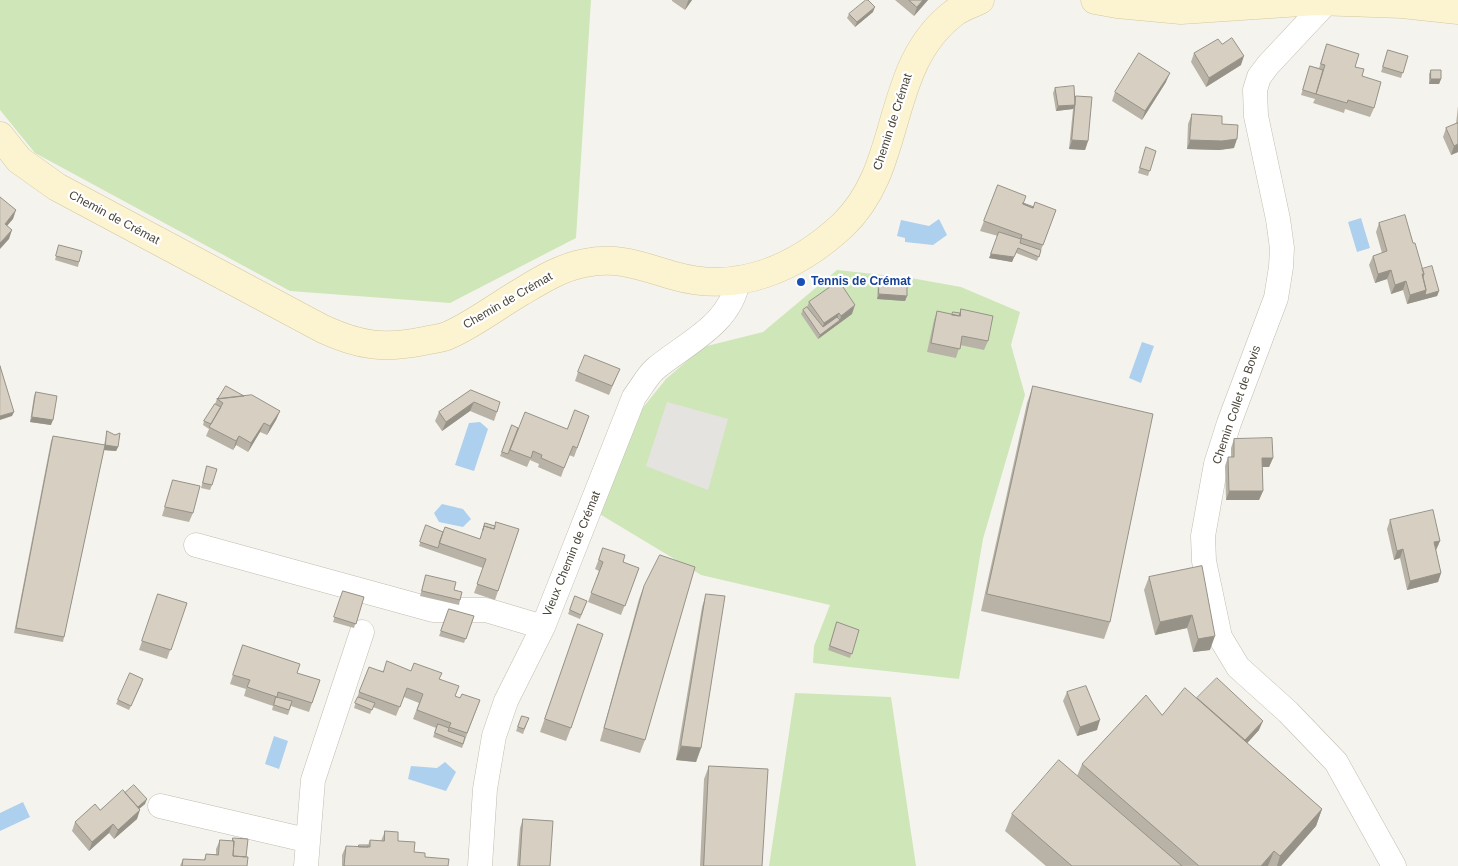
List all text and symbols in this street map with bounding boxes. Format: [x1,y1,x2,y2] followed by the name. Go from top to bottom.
[871,72,915,172] street label: Chemin de Crémat
[66,188,162,248] street label: Chemin de Crémat
[461,270,555,332] street label: Chemin de Crémat
[811,275,911,289] place label: Tennis de Crémat
[795,276,807,288] marker: Tennis de Crémat
[1210,344,1264,466] street label: Chemin Collet de Bovis
[540,489,604,619] street label: Vieux Chemin de Crémat

